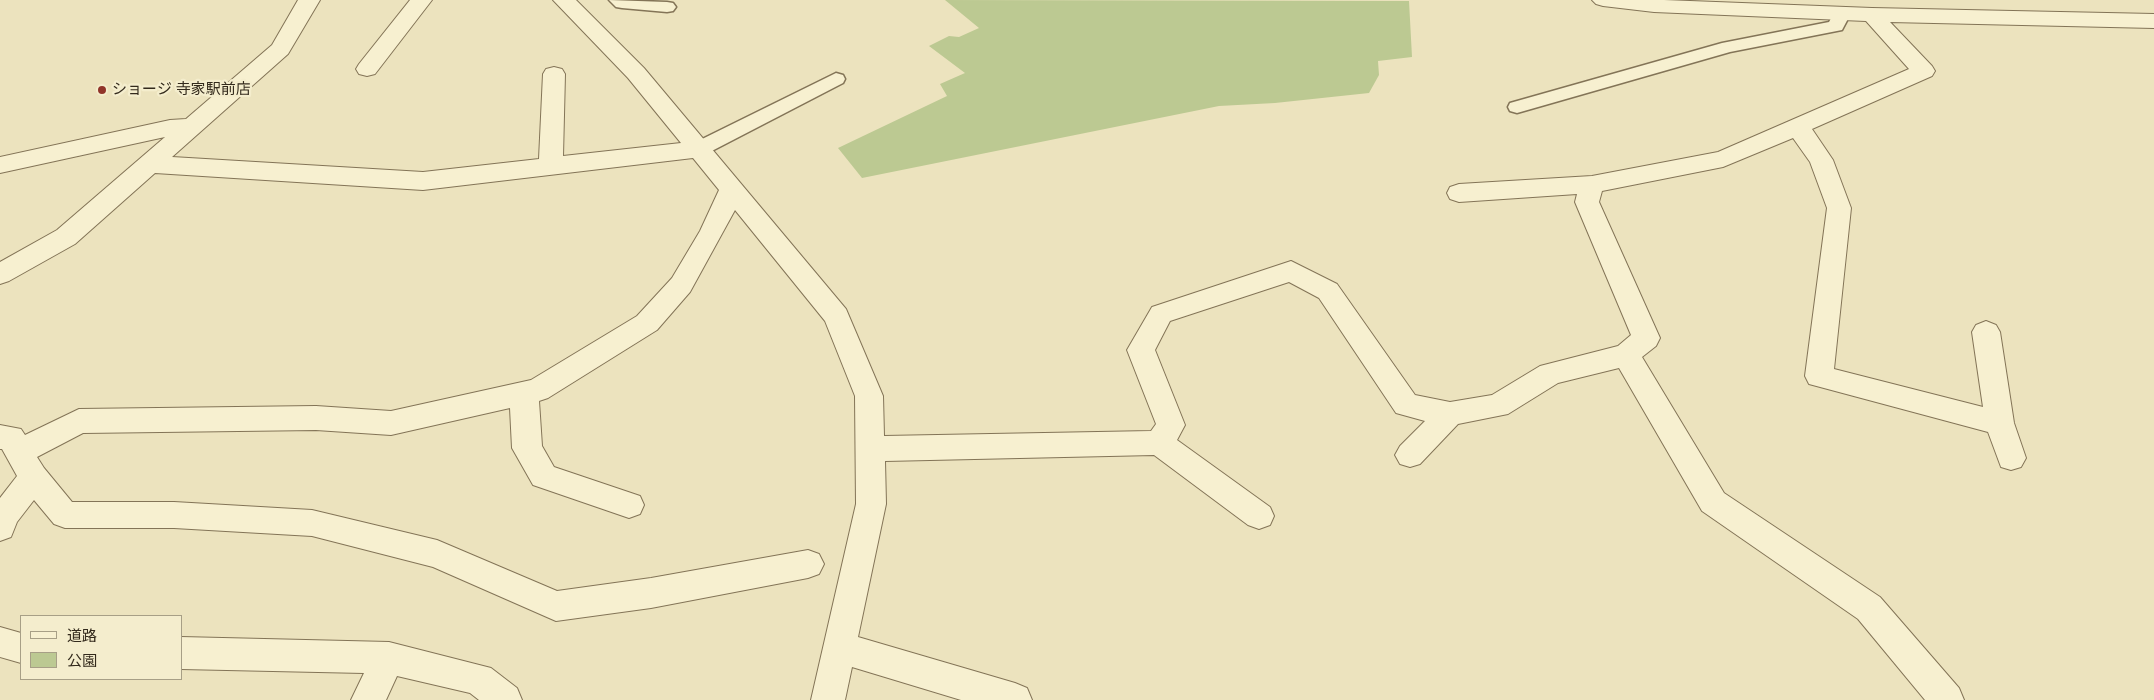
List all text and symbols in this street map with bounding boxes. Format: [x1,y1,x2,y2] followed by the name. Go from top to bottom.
[112,81,251,99] place label: ショージ 寺家駅前店
[96,84,108,96] marker: ショージ 寺家駅前店
[20,615,182,680] legend
[67,628,97,644] text: 道路
[67,653,97,669] text: 公園

